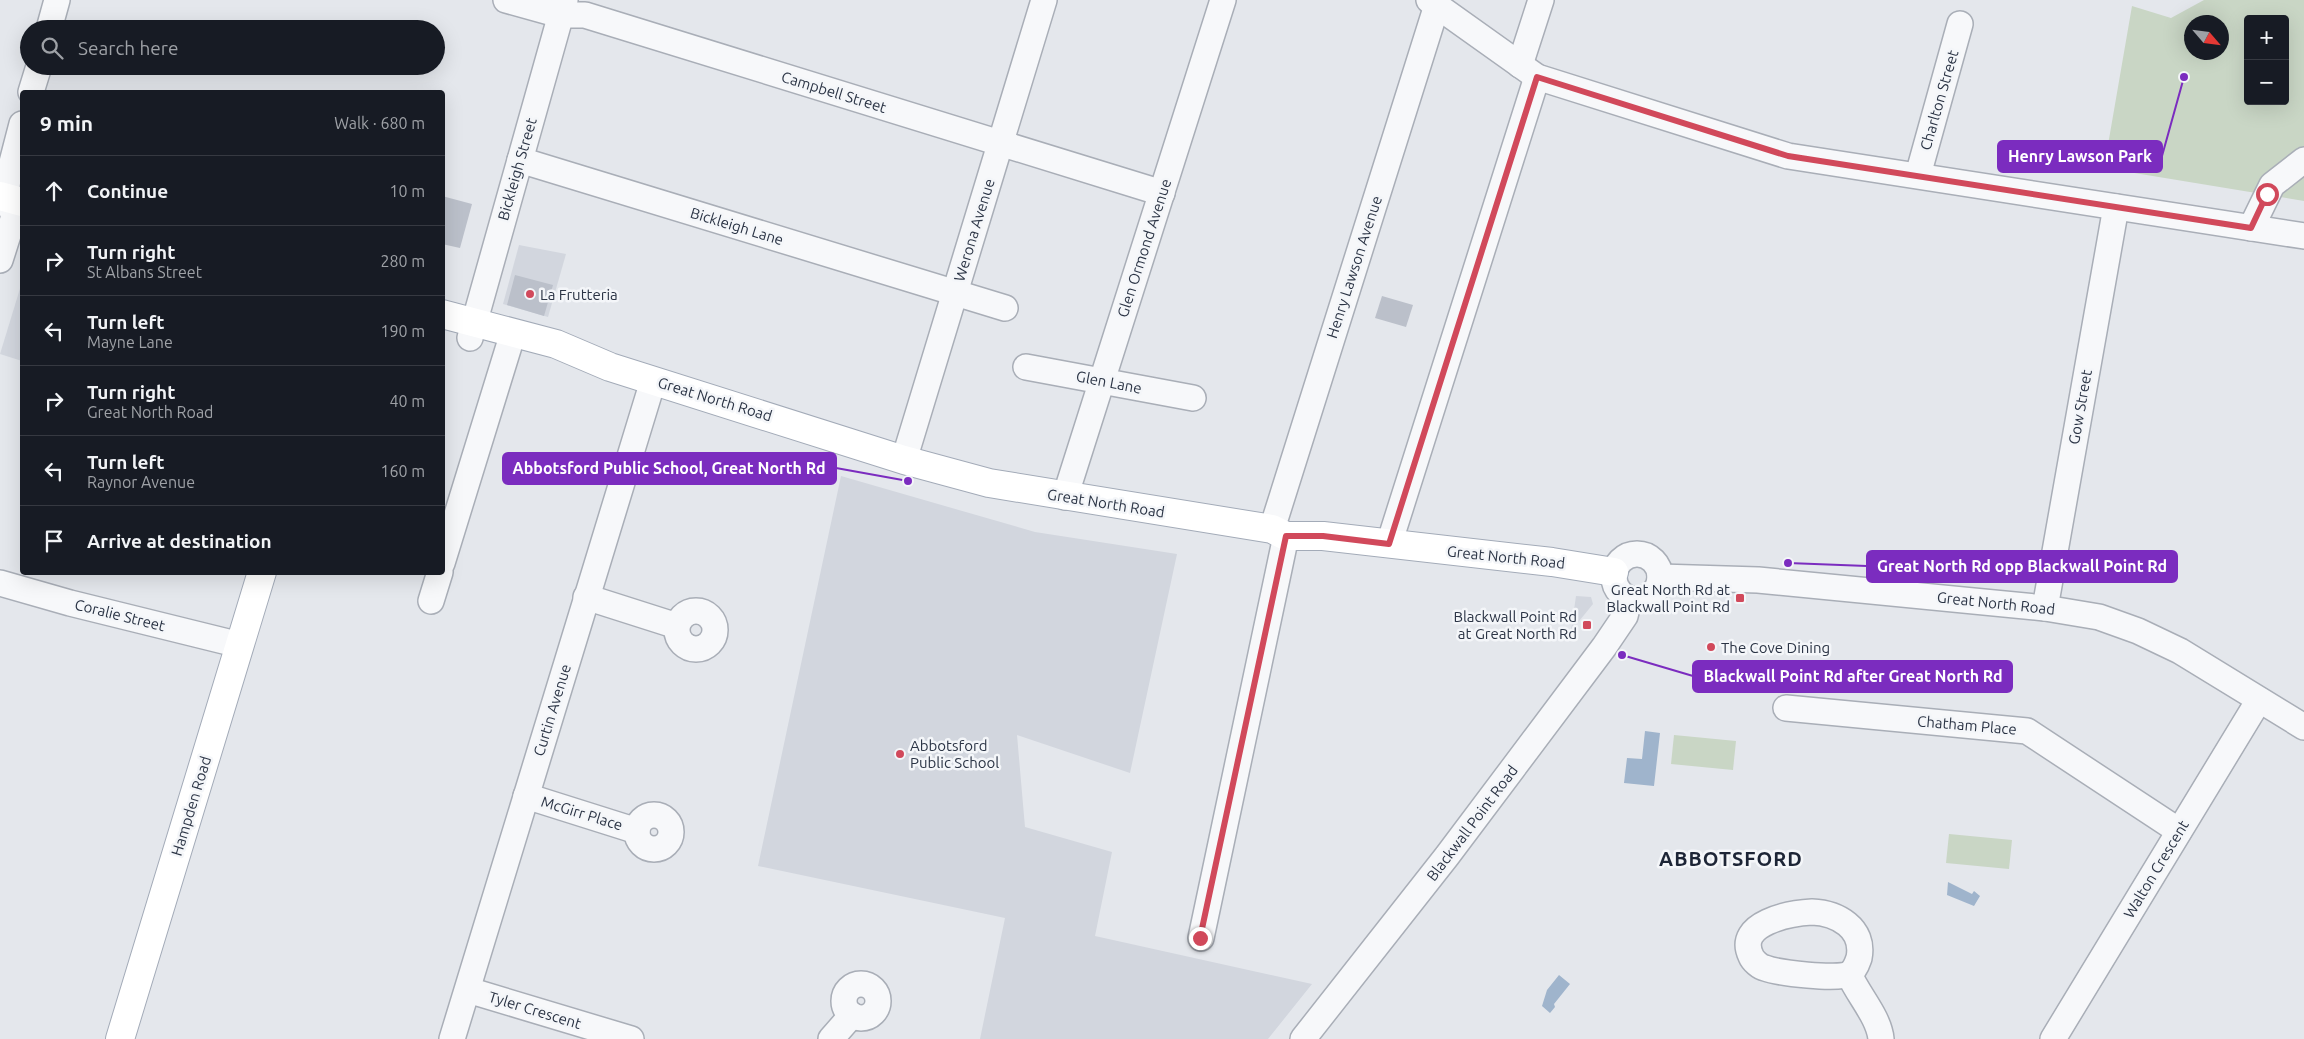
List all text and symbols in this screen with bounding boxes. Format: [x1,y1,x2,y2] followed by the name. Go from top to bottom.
[2184,15,2229,60] north arrow
[2244,15,2289,105] map controls
[2244,15,2289,60] button: +
[20,20,445,75] search box
[38,34,66,62] icon: search
[78,37,178,59] text: Search here
[1917,48,1961,152] street label: Charlton Street
[2244,60,2289,105] button: −
[779,68,889,116] street label: Campbell Street
[40,111,93,135] text: 9 min
[334,114,425,132] text: Walk · 680 m
[494,116,540,222] street label: Bickleigh Street
[1998,141,2162,172] callout: Henry Lawson Park
[2008,147,2152,165] text: Henry Lawson Park
[40,177,68,205] icon: ahead
[950,177,998,283] street label: Werona Avenue
[1114,177,1174,319] street label: Glen Ormond Avenue
[87,180,168,202] text: Continue
[389,182,425,200] text: 10 m
[2256,183,2279,206] route start
[1323,194,1385,340] street label: Henry Lawson Avenue
[688,204,786,248] street label: Bickleigh Lane
[87,241,175,263] text: Turn right
[40,247,68,275] icon: right
[380,252,425,270] text: 280 m
[87,263,202,281] text: St Albans Street
[540,286,618,303] place label: La Frutteria
[524,288,536,300] marker: La Frutteria
[87,311,165,333] text: Turn left
[40,317,68,345] icon: left
[380,322,425,340] text: 190 m
[87,333,173,351] text: Mayne Lane
[1075,367,1143,397] street label: Glen Lane
[2065,368,2095,446] street label: Gow Street
[656,374,774,424] street label: Great North Road
[87,381,175,403] text: Turn right
[40,387,68,415] icon: right
[389,392,425,410] text: 40 m
[87,403,213,421] text: Great North Road
[87,451,165,473] text: Turn left
[503,453,836,484] callout: Abbotsford Public School, Great North Rd
[40,457,68,485] icon: left
[513,459,826,477] text: Abbotsford Public School, Great North Rd
[380,462,425,480] text: 160 m
[87,473,195,491] text: Raynor Avenue
[1046,485,1166,521] street label: Great North Road
[40,527,68,555] icon: arrive
[87,530,272,552] text: Arrive at destination
[1446,542,1566,572] street label: Great North Road
[1867,551,2177,582] callout: Great North Rd opp Blackwall Point Rd
[1877,557,2167,575] text: Great North Rd opp Blackwall Point Rd
[1606,581,1730,615] place label: Great North Rd at Blackwall Point Rd
[1936,588,2056,618] street label: Great North Road
[1734,592,1746,604] marker: Great North Rd at Blackwall Point Rd
[73,596,167,634] street label: Coralie Street
[1453,608,1577,642] place label: Blackwall Point Rd at Great North Rd
[1581,619,1593,631] marker: Blackwall Point Rd at Great North Rd
[1721,639,1830,656] place label: The Cove Dining
[1705,641,1717,653] marker: The Cove Dining
[1693,661,2012,692] callout: Blackwall Point Rd after Great North Rd
[530,662,574,758] street label: Curtin Avenue
[1703,667,2003,685] text: Blackwall Point Rd after Great North Rd
[1917,712,2017,738] street label: Chatham Place
[910,737,999,771] place label: Abbotsford Public School
[894,748,906,760] marker: Abbotsford Public School
[168,754,214,858] street label: Hampden Road
[1423,762,1521,884] street label: Blackwall Point Road
[539,793,625,833] street label: McGirr Place
[2120,817,2192,921] street label: Walton Crescent
[1659,847,1803,870] district label: ABBOTSFORD
[1189,927,1212,950] route end
[487,988,583,1032] street label: Tyler Crescent

